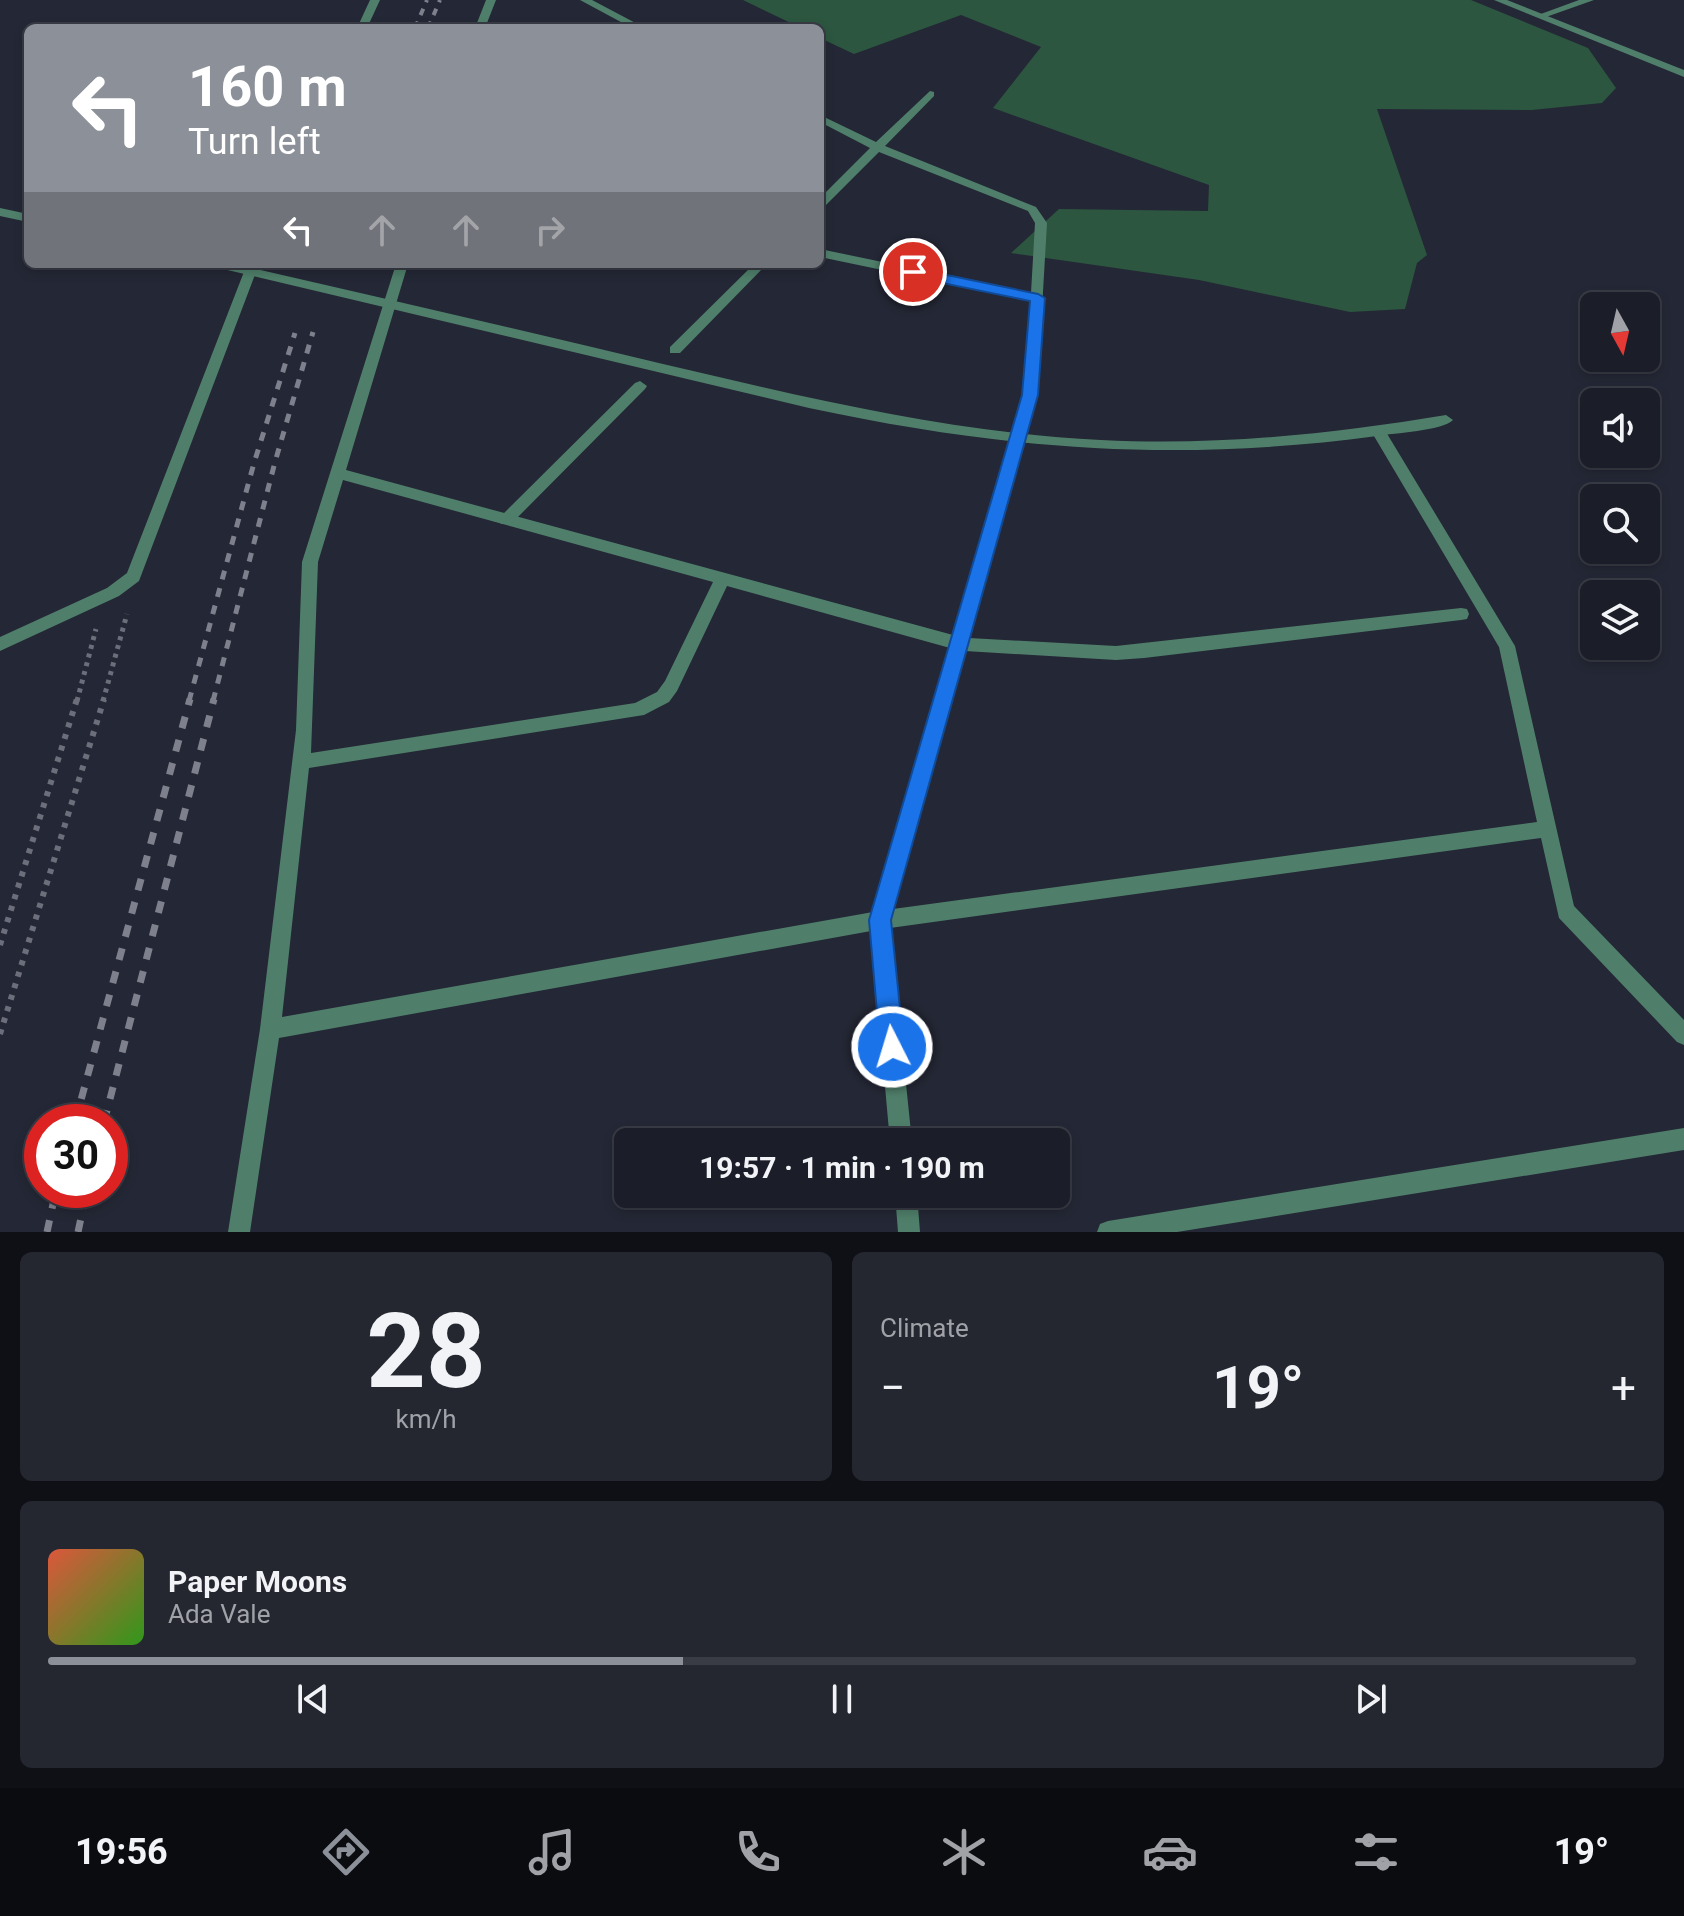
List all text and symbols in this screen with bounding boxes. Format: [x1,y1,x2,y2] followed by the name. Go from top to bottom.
[188,54,347,120] text: 160 m
[56,56,160,160] icon: left
[188,121,321,163] text: Turn left
[276,208,320,252] icon: left
[360,208,404,252] icon: ahead
[444,208,488,252] icon: ahead
[528,208,572,252] icon: right
[879,238,947,306] pin
[891,250,935,294] icon: arrive
[1580,292,1660,372] north arrow
[1580,292,1660,660] map controls
[1580,388,1660,468] button: sound
[1580,484,1660,564] button: search
[1580,580,1660,660] button: layers
[850,1005,934,1089] position arrow
[24,1104,128,1208] speed limit sign: 30
[699,1150,985,1185] text: 19:57 · 1 min · 190 m
[366,1291,486,1412] text: 28
[880,1313,969,1343] text: Climate
[1212,1352,1304,1423] text: 19°
[880,1362,905,1414] text: −
[1611,1362,1636,1414] text: +
[395,1404,457,1434] text: km/h
[168,1564,347,1599] text: Paper Moons
[168,1599,270,1629] text: Ada Vale
[291,1677,335,1721] icon: previous
[820,1677,864,1721] icon: pause
[1349,1677,1393,1721] icon: next
[318,1824,374,1880] icon: directions
[524,1824,580,1880] icon: music
[730,1824,786,1880] icon: phone
[936,1824,992,1880] icon: climate
[1142,1824,1198,1880] icon: car
[1348,1824,1404,1880] icon: filters
[75,1831,168,1873] text: 19:56
[1554,1831,1609,1873] text: 19°

